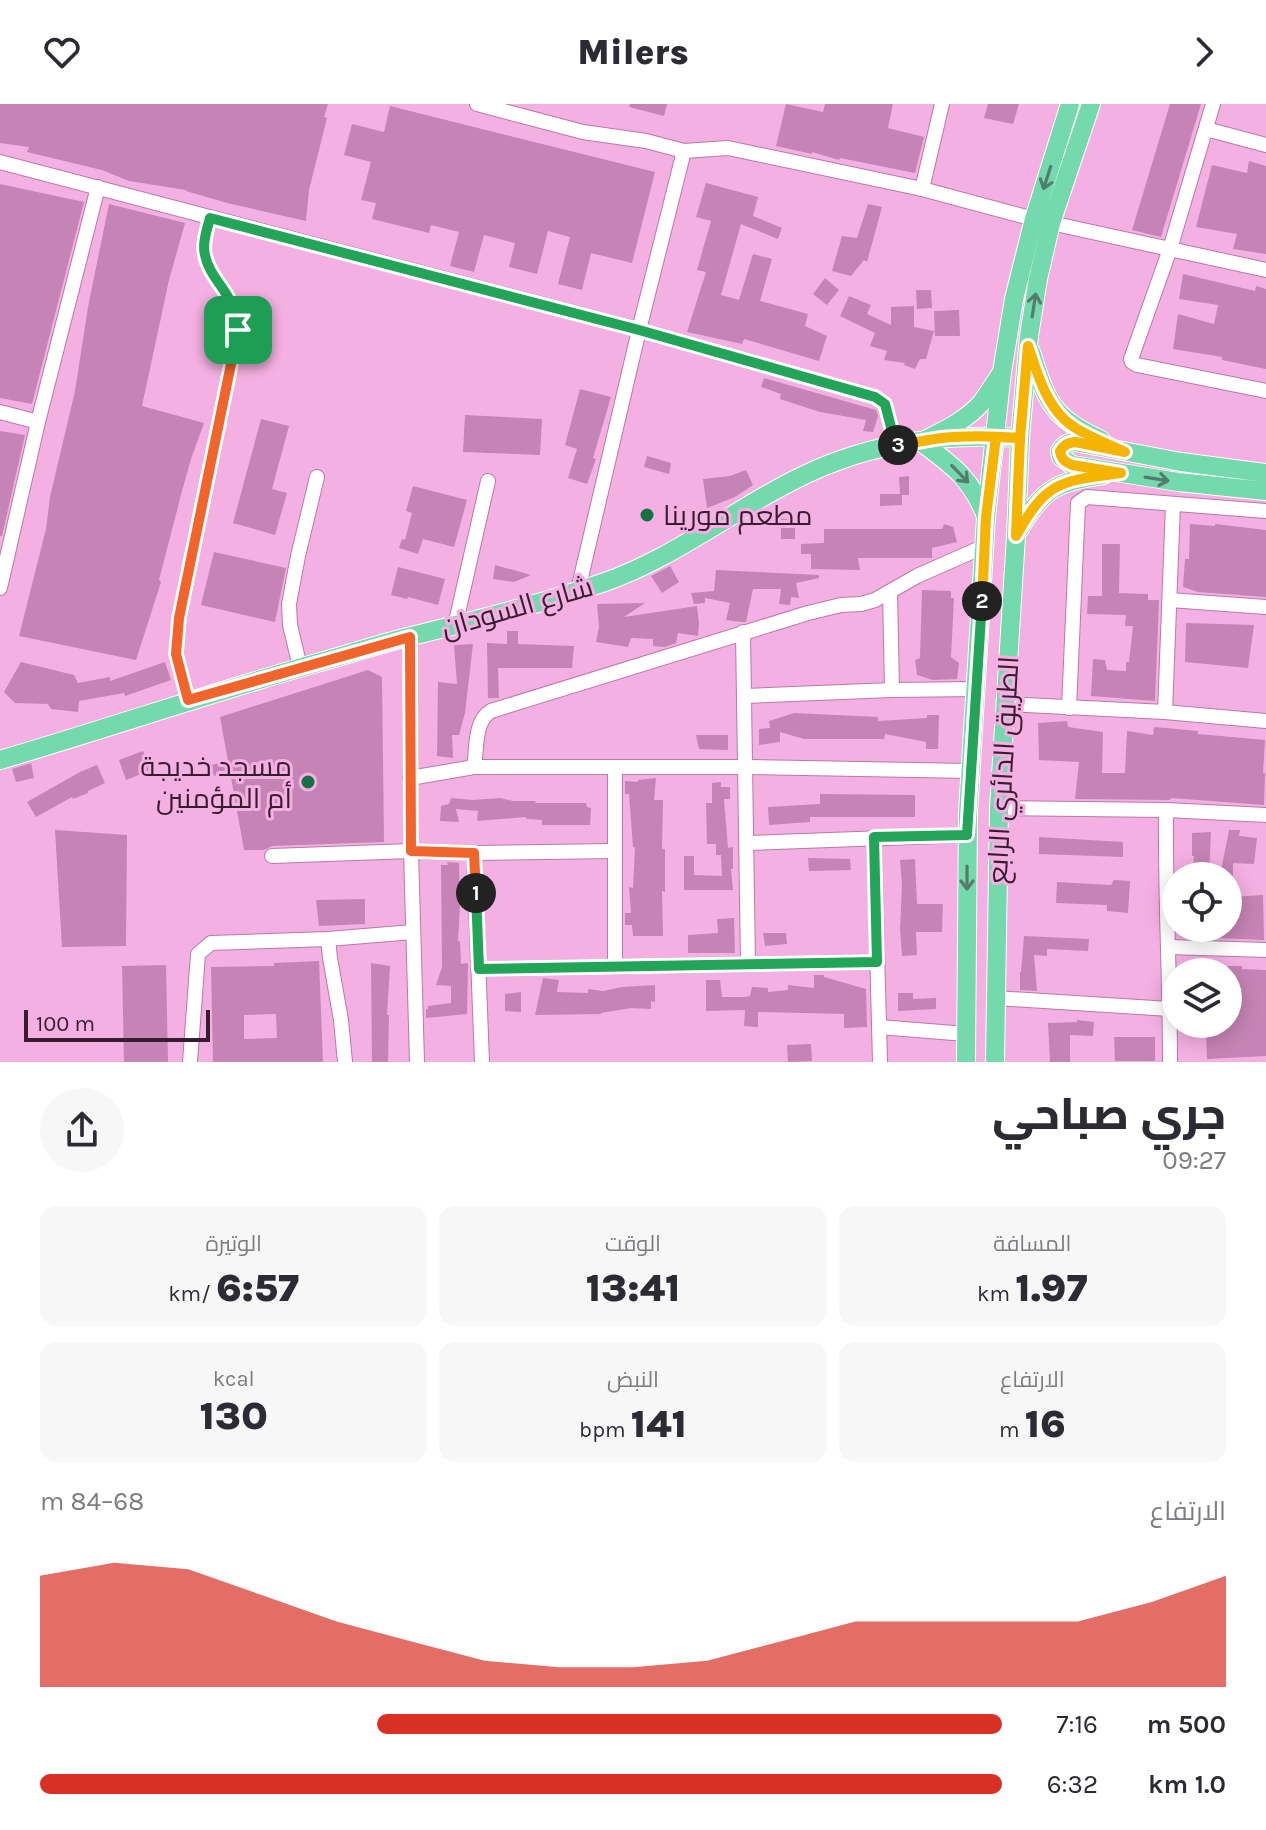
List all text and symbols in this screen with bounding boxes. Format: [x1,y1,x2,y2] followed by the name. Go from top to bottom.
[40,30,84,74] icon: heart
[1182,30,1226,74] icon: forward
[577,31,689,73] text: Milers
[1038,166,1053,191] one-way arrow
[1027,292,1042,318] one-way arrow
[204,296,272,364] pin
[216,308,260,352] icon: arrive
[878,425,918,465] pin: 3
[891,432,905,458] text: 3
[951,464,970,484] one-way arrow
[1144,472,1169,487] one-way arrow
[663,499,813,535] place label: مطعم مورينا
[638,506,656,524] marker: مطعم مورينا
[437,570,597,646] street label: شارع السودان
[962,581,1002,621] pin: 2
[975,588,989,614] text: 2
[981,655,1030,885] street label: الطريق الدائري الرابع
[140,750,292,818] place label: مسجد خديجة أم المؤمنين
[299,773,317,791] marker: مسجد خديجة أم المؤمنين
[1162,862,1242,1038] map controls
[1162,862,1242,942] button: locate
[959,864,975,891] one-way arrow
[456,873,496,913] pin: 1
[472,880,480,906] text: 1
[1162,958,1242,1038] button: layers
[24,1006,210,1042] scale bar
[36,1011,95,1037] text: 100 m
[40,1088,124,1172] button: share
[992,1089,1226,1140] text: جري صباحي
[1162,1145,1226,1176] text: 09:27
[205,1231,262,1257] text: الوتيرة
[605,1231,661,1257] text: الوقت
[993,1231,1071,1257] text: المسافة
[216,1264,299,1311] text: 6:57
[586,1264,680,1311] text: 13:41
[1015,1264,1088,1311] text: 1.97
[168,1281,216,1307] text: /km
[977,1281,1015,1307] text: km
[213,1366,255,1392] text: kcal
[607,1367,659,1393] text: النبض
[1000,1367,1065,1393] text: الارتفاع
[199,1392,268,1439] text: 130
[631,1400,687,1447] text: 141
[1025,1400,1066,1447] text: 16
[579,1417,631,1443] text: bpm
[999,1417,1025,1443] text: m
[40,1486,144,1517] text: 68–84 m
[1150,1496,1226,1527] text: الارتفاع
[1056,1709,1098,1740] text: 7:16
[1147,1709,1226,1740] text: 500 m
[1047,1769,1098,1800] text: 6:32
[1148,1769,1226,1800] text: 1.0 km

